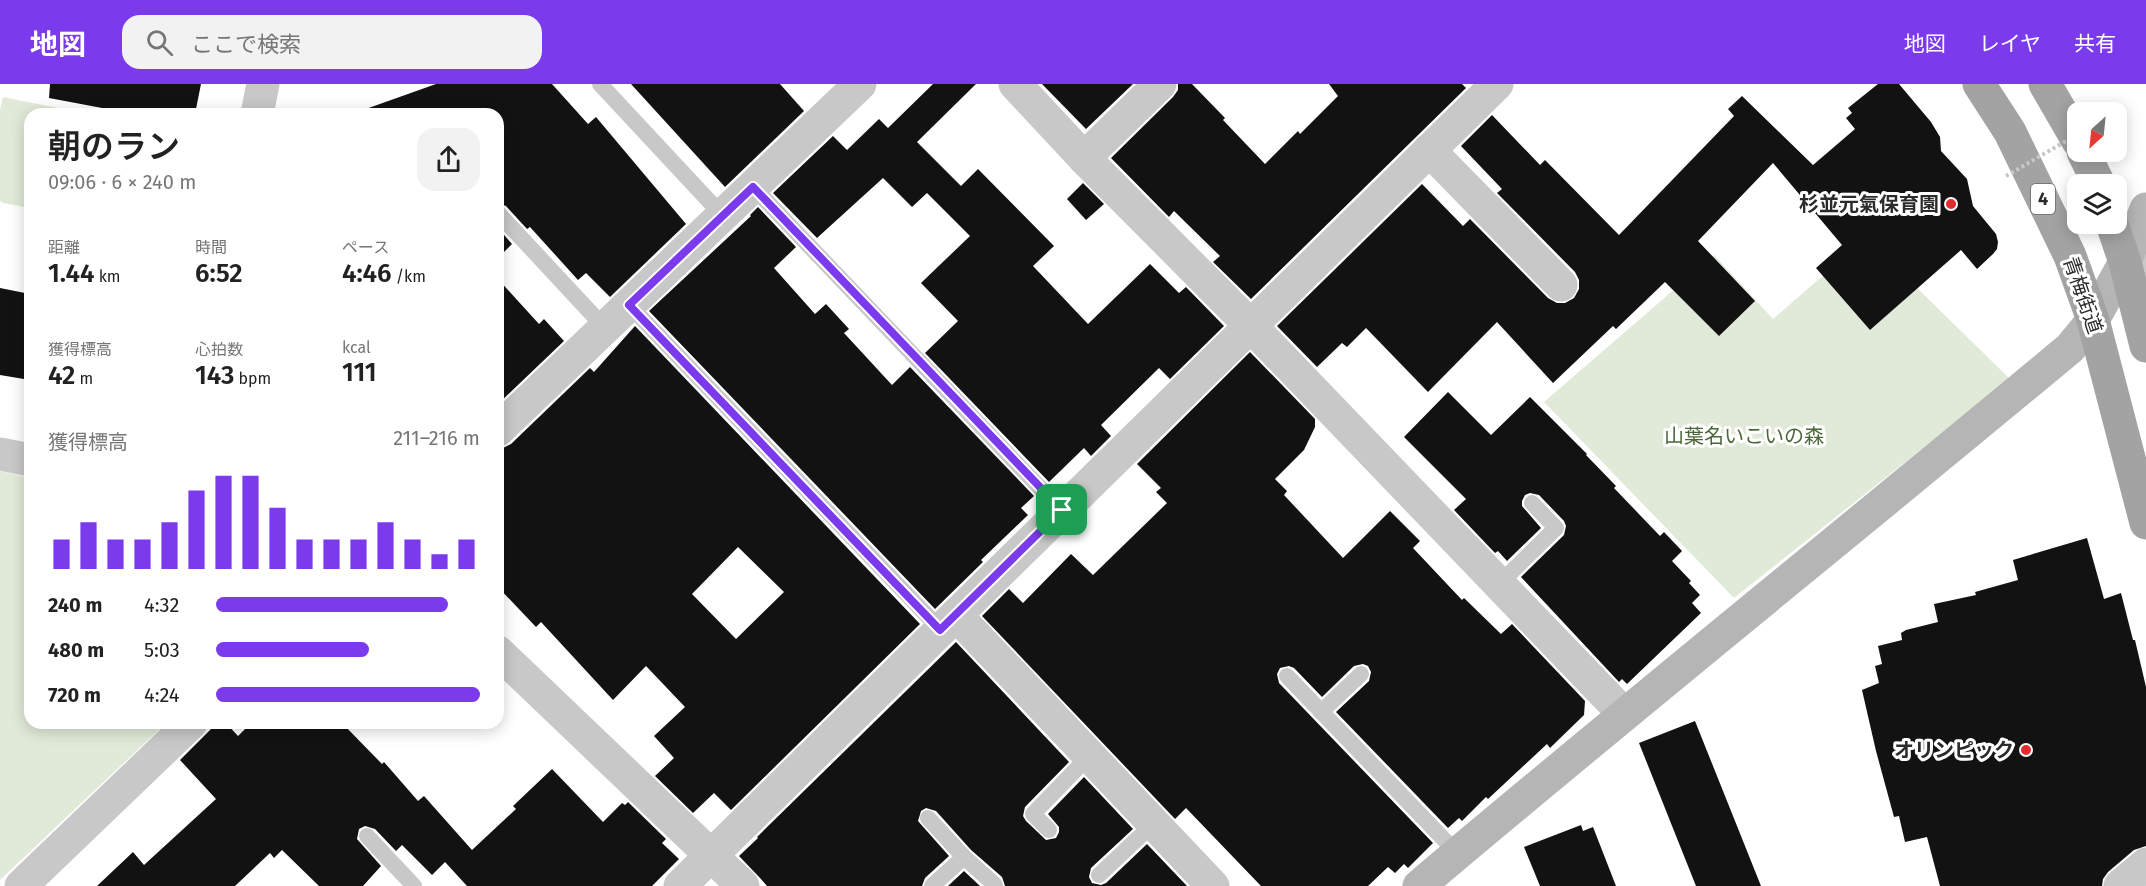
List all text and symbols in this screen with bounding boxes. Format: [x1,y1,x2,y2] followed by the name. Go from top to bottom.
[122,15,542,69] search box
[143,26,176,59] icon: search
[30,28,86,61] text: 地図
[191,31,301,58] text: ここで検索
[1904,31,1946,57] text: 地図
[1979,31,2041,57] text: レイヤ
[2074,31,2116,57] text: 共有
[2067,102,2127,162] north arrow
[2067,102,2127,234] map controls
[48,127,180,167] text: 朝のラン
[417,128,480,191] button: share
[48,170,196,194] text: 09:06 · 6 × 240 m
[2067,174,2127,234] button: layers
[2031,184,2055,214] road number: 4
[1799,192,1939,216] place label: 杉並元氣保育園
[1944,197,1958,211] marker: 杉並元氣保育園
[48,238,80,257] text: 距離
[195,238,227,257] text: 時間
[342,238,389,257] text: ペース
[2059,253,2107,337] street label: 青梅街道
[48,258,94,289] text: 1.44
[195,258,243,289] text: 6:52
[342,258,392,289] text: 4:46
[94,267,121,286] text: km
[392,267,426,286] text: /km
[342,338,371,357] text: kcal
[48,340,112,359] text: 獲得標高
[195,340,243,359] text: 心拍数
[342,357,377,388] text: 111
[48,360,75,391] text: 42
[195,360,234,391] text: 143
[75,369,93,388] text: m
[234,369,271,388] text: bpm
[1664,424,1824,448] park label: 山葉名いこいの森
[393,426,480,450] text: 211–216 m
[48,430,128,454] text: 獲得標高
[1036,484,1087,535] pin
[1045,493,1078,526] icon: arrive
[48,593,102,617] text: 240 m
[144,593,179,617] text: 4:32
[48,638,104,662] text: 480 m
[144,638,180,662] text: 5:03
[48,683,101,707] text: 720 m
[144,683,179,707] text: 4:24
[1894,738,2014,762] place label: オリンピック
[2019,743,2033,757] marker: オリンピック

